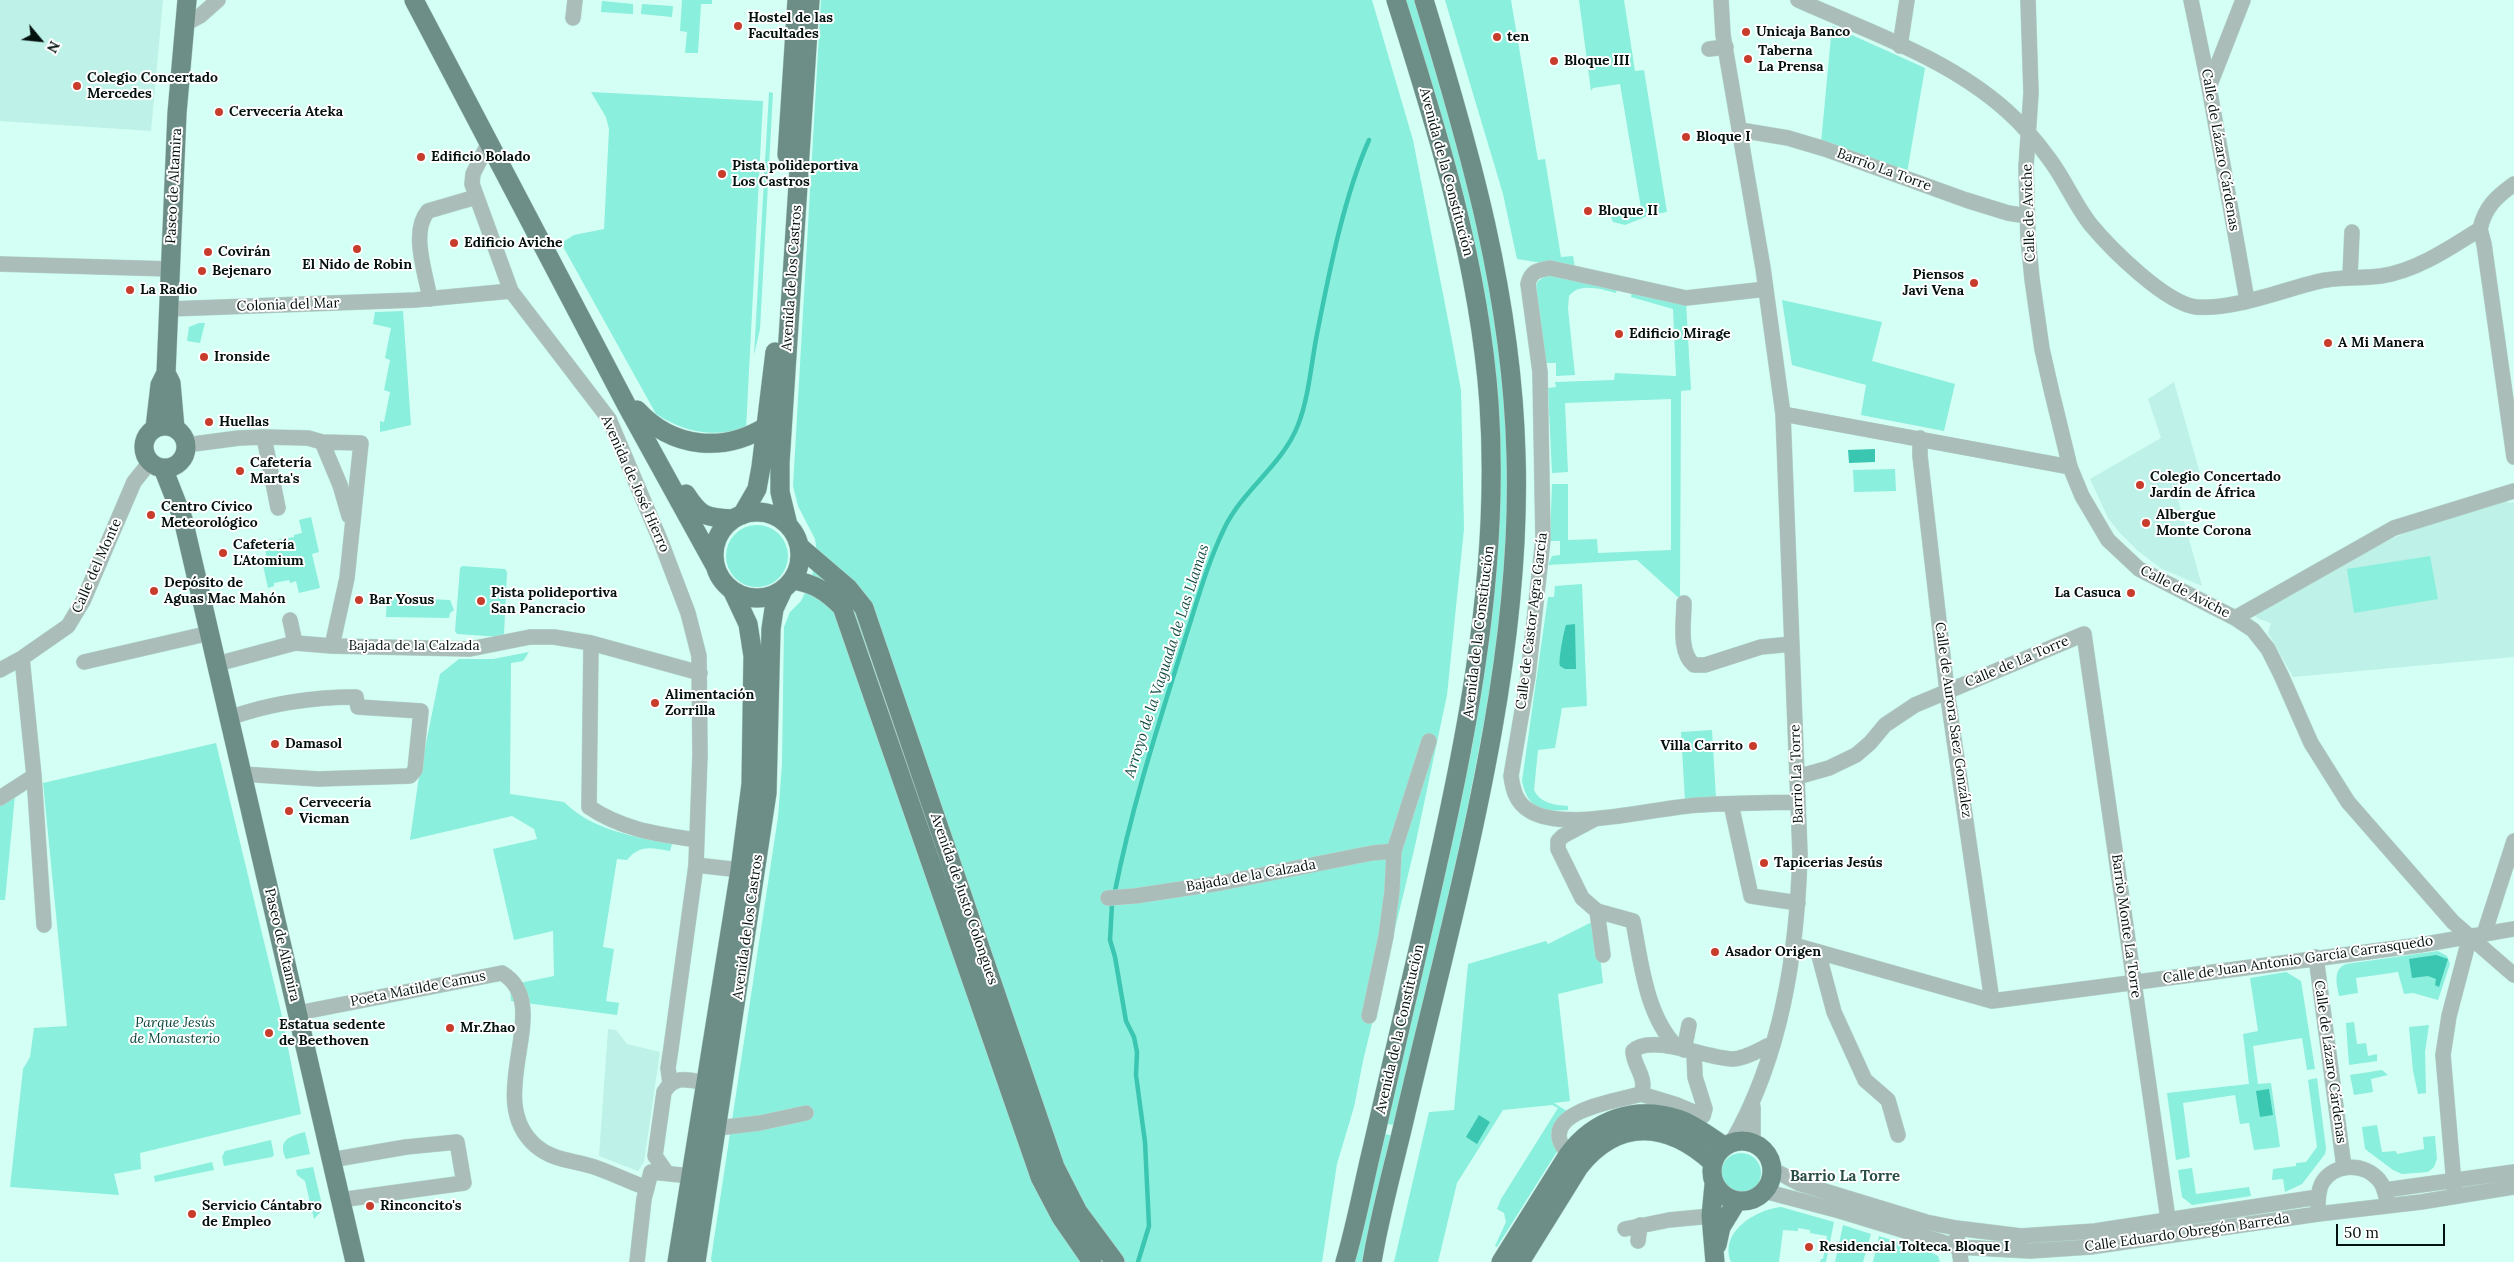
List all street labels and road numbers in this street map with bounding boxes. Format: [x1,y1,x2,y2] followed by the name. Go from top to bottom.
[2197,68,2243,232] street label: Calle de Lázaro Cárdenas
[1415,86,1477,258] street label: Avenida de la Constitución
[163,128,185,244] street label: Paseo de Altamira
[1834,145,1934,195] street label: Barrio La Torre
[2019,164,2039,262] street label: Calle de Aviche
[779,205,805,351] street label: Avenida de los Castros
[236,295,340,315] street label: Colonia del Mar
[597,413,673,555] street label: Avenida de José Hierro
[69,516,125,616] street label: Calle del Monte
[1513,532,1551,710] street label: Calle de Castor Agra García
[1460,545,1498,719] street label: Avenida de la Constitución
[2137,562,2233,622] street label: Calle de Aviche
[1931,621,1975,819] street label: Calle de Aurora Saez González
[1963,633,2071,691] street label: Calle de La Torre
[348,638,480,654] street label: Bajada de la Calzada
[1787,724,1807,824] street label: Barrio La Torre
[927,811,1001,987] street label: Avenida de Justo Colongues
[730,853,766,1001] street label: Avenida de los Castros
[2108,853,2144,999] street label: Barrio Monte La Torre
[1185,856,1317,896] street label: Bajada de la Calzada
[261,887,303,1003] street label: Paseo de Altamira
[2162,933,2434,987] street label: Calle de Juan Antonio García Carrasquedo
[1372,943,1428,1115] street label: Avenida de la Constitución
[349,968,487,1010] street label: Poeta Matilde Camus
[2310,979,2350,1145] street label: Calle de Lázaro Cárdenas
[2083,1210,2291,1256] street label: Calle Eduardo Obregón Barreda

